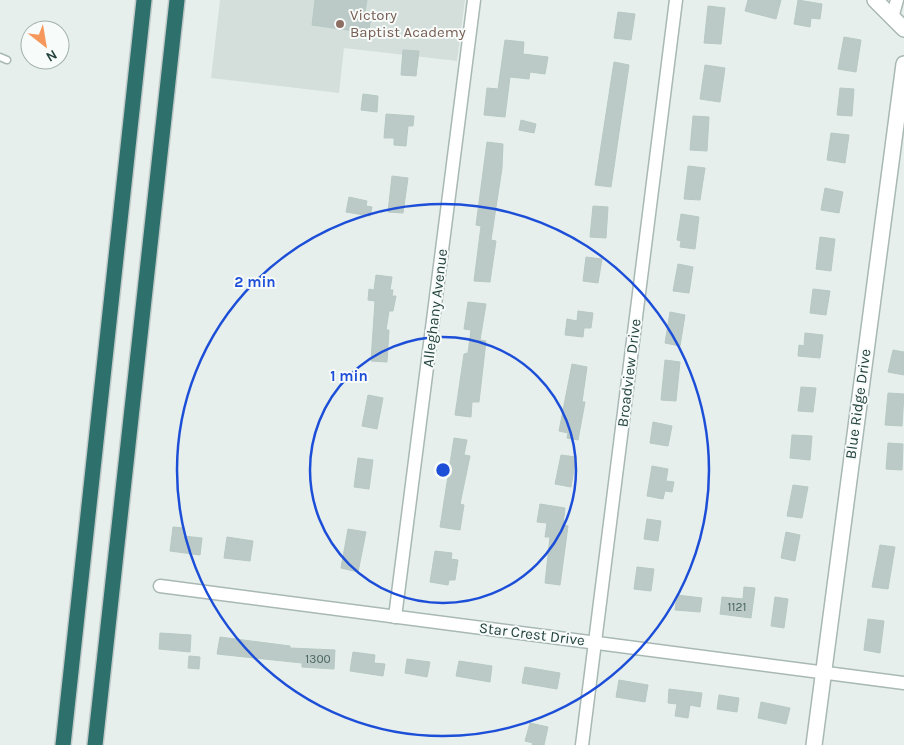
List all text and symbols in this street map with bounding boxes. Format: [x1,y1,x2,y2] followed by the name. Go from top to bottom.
[350,6,466,41] place label: Victory Baptist Academy
[334,18,346,30] marker: Victory Baptist Academy
[20,20,70,70] north arrow
[43,46,60,66] text: N
[419,248,451,368] street label: Alleghany Avenue
[234,273,276,291] text: 2 min
[613,318,645,428] street label: Broadview Drive
[841,348,875,460] street label: Blue Ridge Drive
[330,367,368,385] text: 1 min
[434,461,452,479] centre of rings
[728,600,746,614] house number: 1121
[478,619,586,649] street label: Star Crest Drive
[305,652,331,666] house number: 1300

